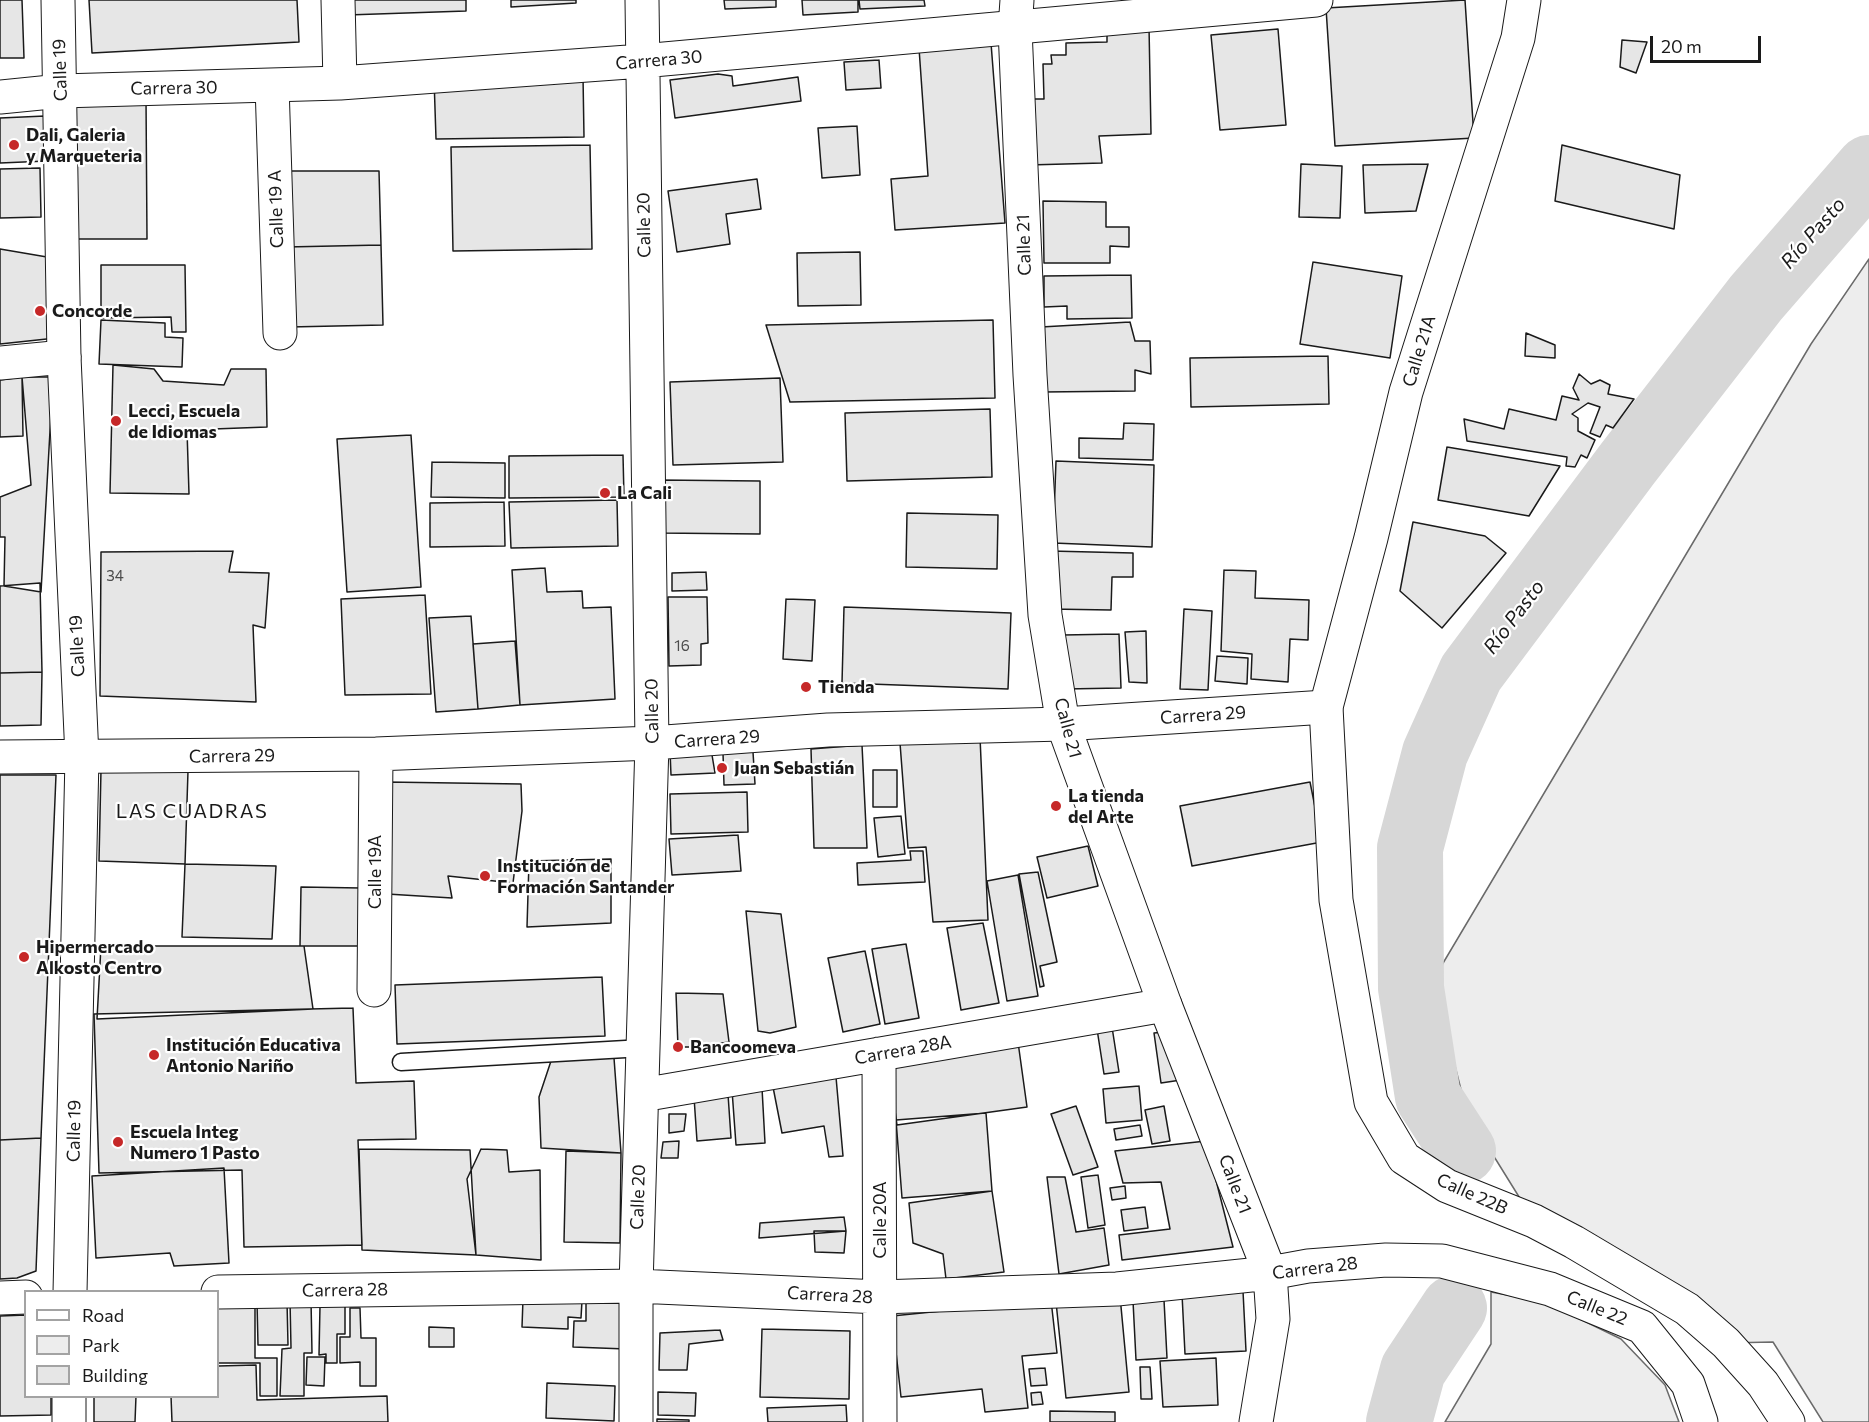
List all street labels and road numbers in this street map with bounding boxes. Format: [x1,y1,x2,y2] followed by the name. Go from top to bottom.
[48,38,72,102] street label: Calle 19
[615,45,703,75] street label: Carrera 30
[130,76,218,100] street label: Carrera 30
[264,169,288,249] street label: Calle 19 A
[633,192,655,258] street label: Calle 20
[1012,214,1036,276] street label: Calle 21
[1398,312,1440,390] street label: Calle 21A
[65,614,89,678] street label: Calle 19
[641,678,663,744] street label: Calle 20
[1050,695,1086,761] street label: Calle 21
[1159,701,1247,729] street label: Carrera 29
[673,725,761,753] street label: Carrera 29
[189,744,275,768] street label: Carrera 29
[364,835,386,909] street label: Calle 19A
[853,1031,953,1069] street label: Carrera 28A
[63,1100,85,1162] street label: Calle 19
[1214,1151,1256,1217] street label: Calle 21
[626,1164,650,1230] street label: Calle 20
[1433,1169,1511,1219] street label: Calle 22B
[869,1181,891,1259] street label: Calle 20A
[1271,1252,1359,1284] street label: Carrera 28
[302,1278,388,1302] street label: Carrera 28
[786,1282,874,1308] street label: Carrera 28
[1563,1286,1631,1330] street label: Calle 22

